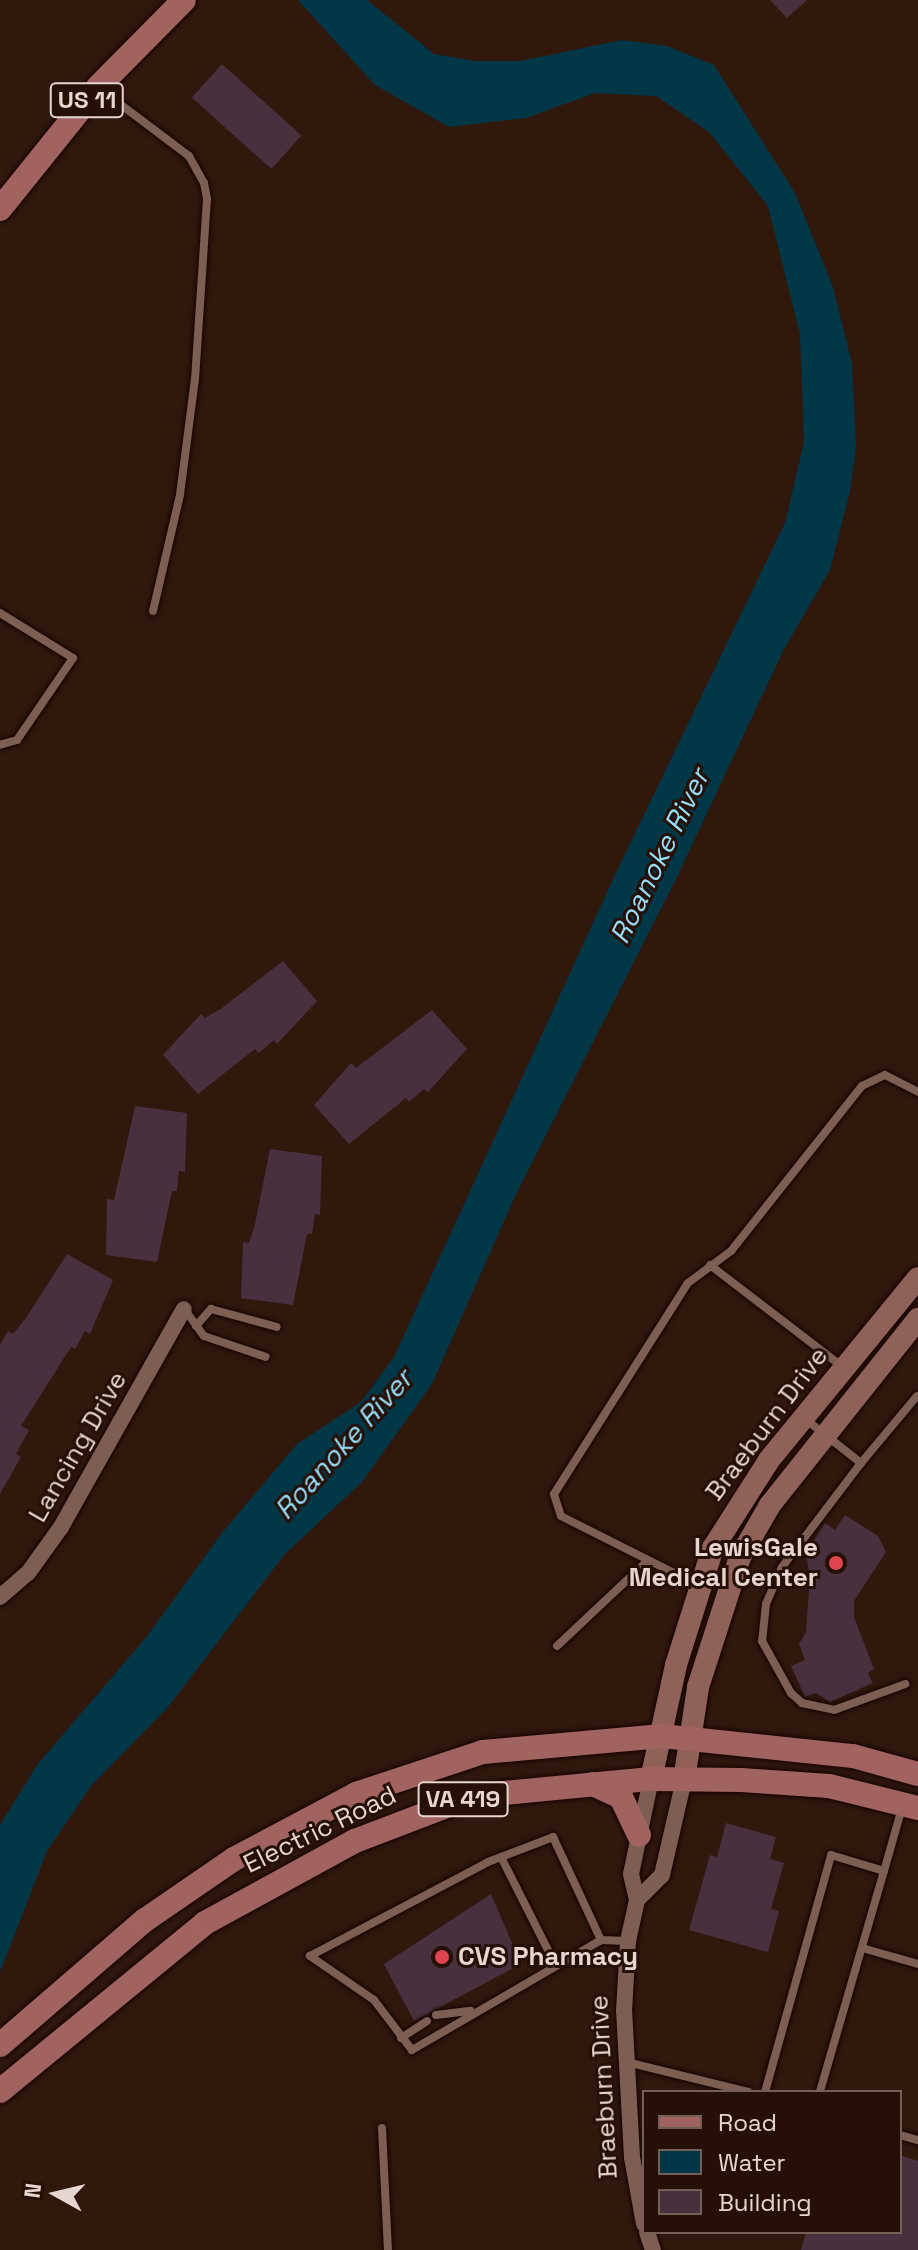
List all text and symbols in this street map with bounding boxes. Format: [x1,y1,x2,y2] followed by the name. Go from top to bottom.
[49,80,125,120] road number: US 11
[602,763,716,949] water label: Roanoke River
[699,1341,835,1507] street label: Braeburn Drive
[267,1362,419,1526] water label: Roanoke River
[22,1366,134,1528] street label: Lancing Drive
[629,1532,818,1594] place label: LewisGale Medical Center
[825,1552,847,1574] marker: LewisGale Medical Center
[417,1779,509,1819] road number: VA 419
[239,1780,401,1880] street label: Electric Road
[458,1941,638,1973] place label: CVS Pharmacy
[433,1948,451,1966] marker: CVS Pharmacy
[584,1994,624,2180] street label: Braeburn Drive
[642,2090,902,2234] legend
[718,2107,777,2138] text: Road
[718,2147,786,2178] text: Water
[16,2154,96,2234] north arrow
[17,2181,47,2200] text: N
[718,2187,812,2218] text: Building

